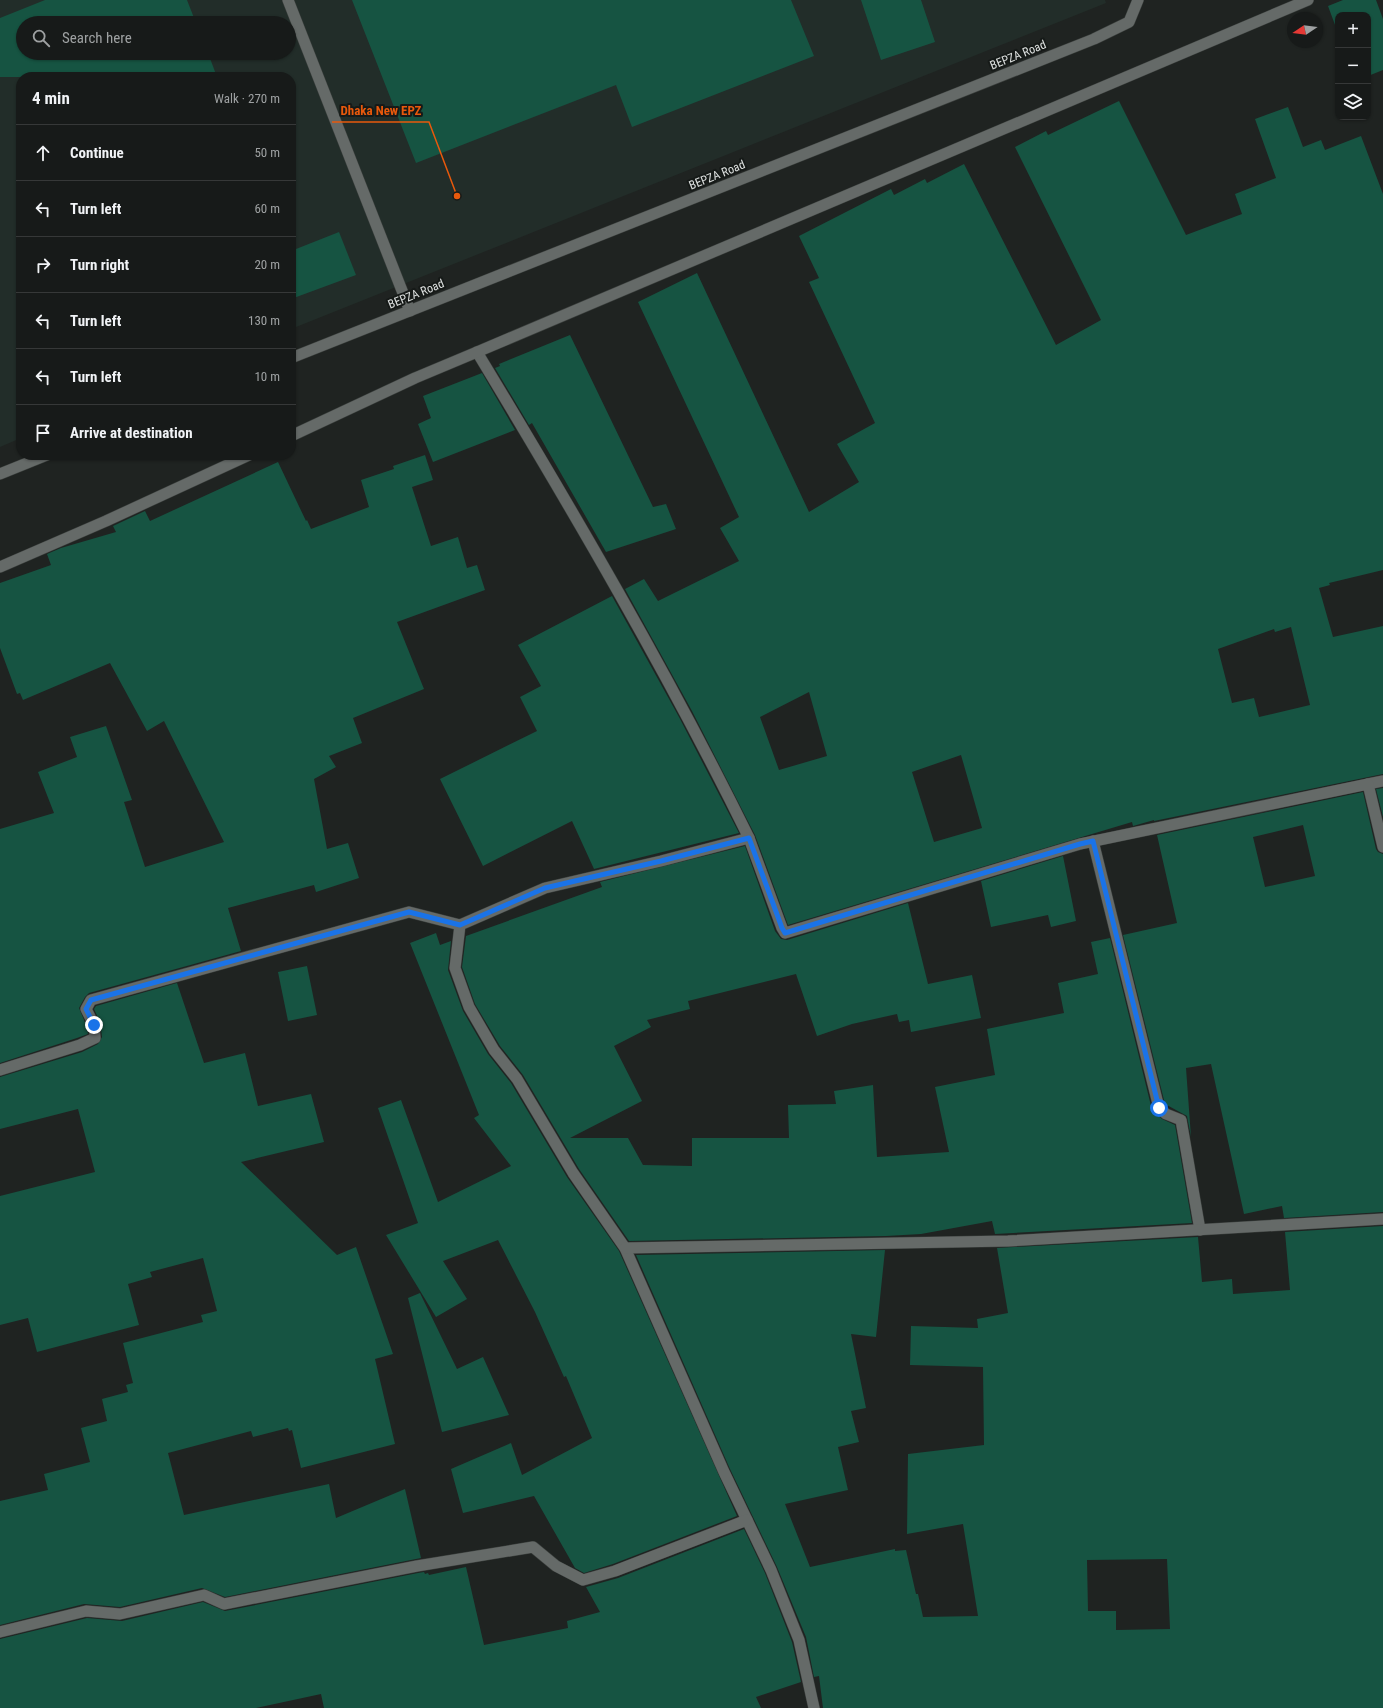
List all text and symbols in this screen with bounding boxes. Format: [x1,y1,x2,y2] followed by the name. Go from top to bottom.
[1287,12,1323,48] north arrow
[1335,12,1371,120] map controls
[1335,12,1371,48] button: +
[16,16,296,60] search box
[30,27,52,49] icon: search
[62,29,132,47] text: Search here
[988,37,1048,73] street label: BEPZA Road
[1335,48,1371,84] button: −
[1335,84,1371,120] button: layers
[32,88,70,108] text: 4 min
[214,91,280,106] text: Walk · 270 m
[332,97,429,122] callout: Dhaka New EPZ
[340,103,422,118] text: Dhaka New EPZ
[32,142,54,164] icon: ahead
[70,144,124,162] text: Continue
[254,145,280,160] text: 50 m
[687,157,747,193] street label: BEPZA Road
[32,198,54,220] icon: left
[70,200,121,218] text: Turn left
[254,201,280,216] text: 60 m
[32,254,54,276] icon: right
[70,256,129,274] text: Turn right
[254,257,280,272] text: 20 m
[386,276,446,312] street label: BEPZA Road
[32,310,54,332] icon: left
[70,312,121,330] text: Turn left
[248,313,280,328] text: 130 m
[32,366,54,388] icon: left
[70,368,121,386] text: Turn left
[254,369,280,384] text: 10 m
[32,422,54,444] icon: arrive
[70,424,193,442] text: Arrive at destination
[85,1016,103,1034] route end
[1150,1099,1168,1117] route start

